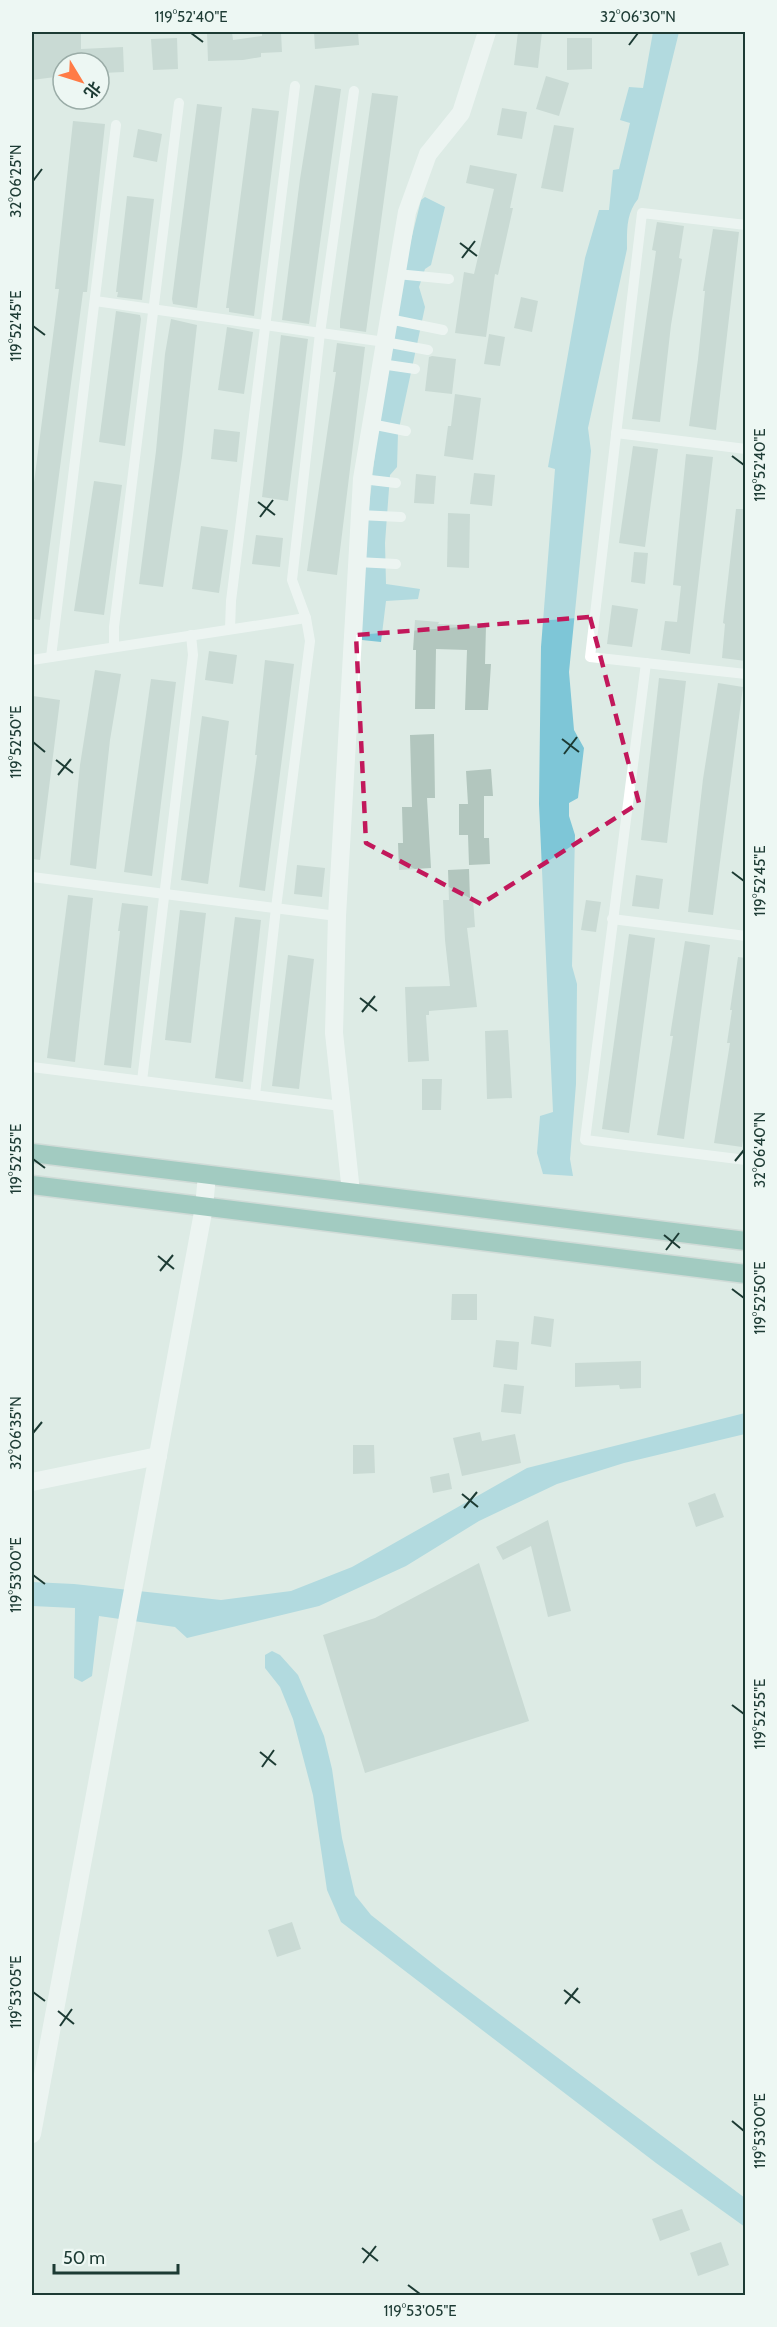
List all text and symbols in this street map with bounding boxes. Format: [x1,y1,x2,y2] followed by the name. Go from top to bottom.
[154,8,228,26] text: 119°52'40"E
[600,8,676,26] text: 32°06'30"N
[51,51,111,111] north arrow
[80,78,105,102] text: 北
[7,144,25,218] text: 32°06'25"N
[7,291,25,361] text: 119°52'45"E
[751,428,769,502] text: 119°52'40"E
[7,706,25,778] text: 119°52'50"E
[751,846,769,916] text: 119°52'45"E
[751,1112,769,1188] text: 32°06'40"N
[7,1124,25,1194] text: 119°52'55"E
[751,1262,769,1334] text: 119°52'50"E
[7,1396,25,1470] text: 32°06'35"N
[7,1537,25,1613] text: 119°53'00"E
[751,1679,769,1749] text: 119°52'55"E
[7,1955,25,2029] text: 119°53'05"E
[751,2093,769,2169] text: 119°53'00"E
[54,2237,178,2275] scale bar
[63,2247,105,2269] text: 50 m
[383,2302,457,2320] text: 119°53'05"E

